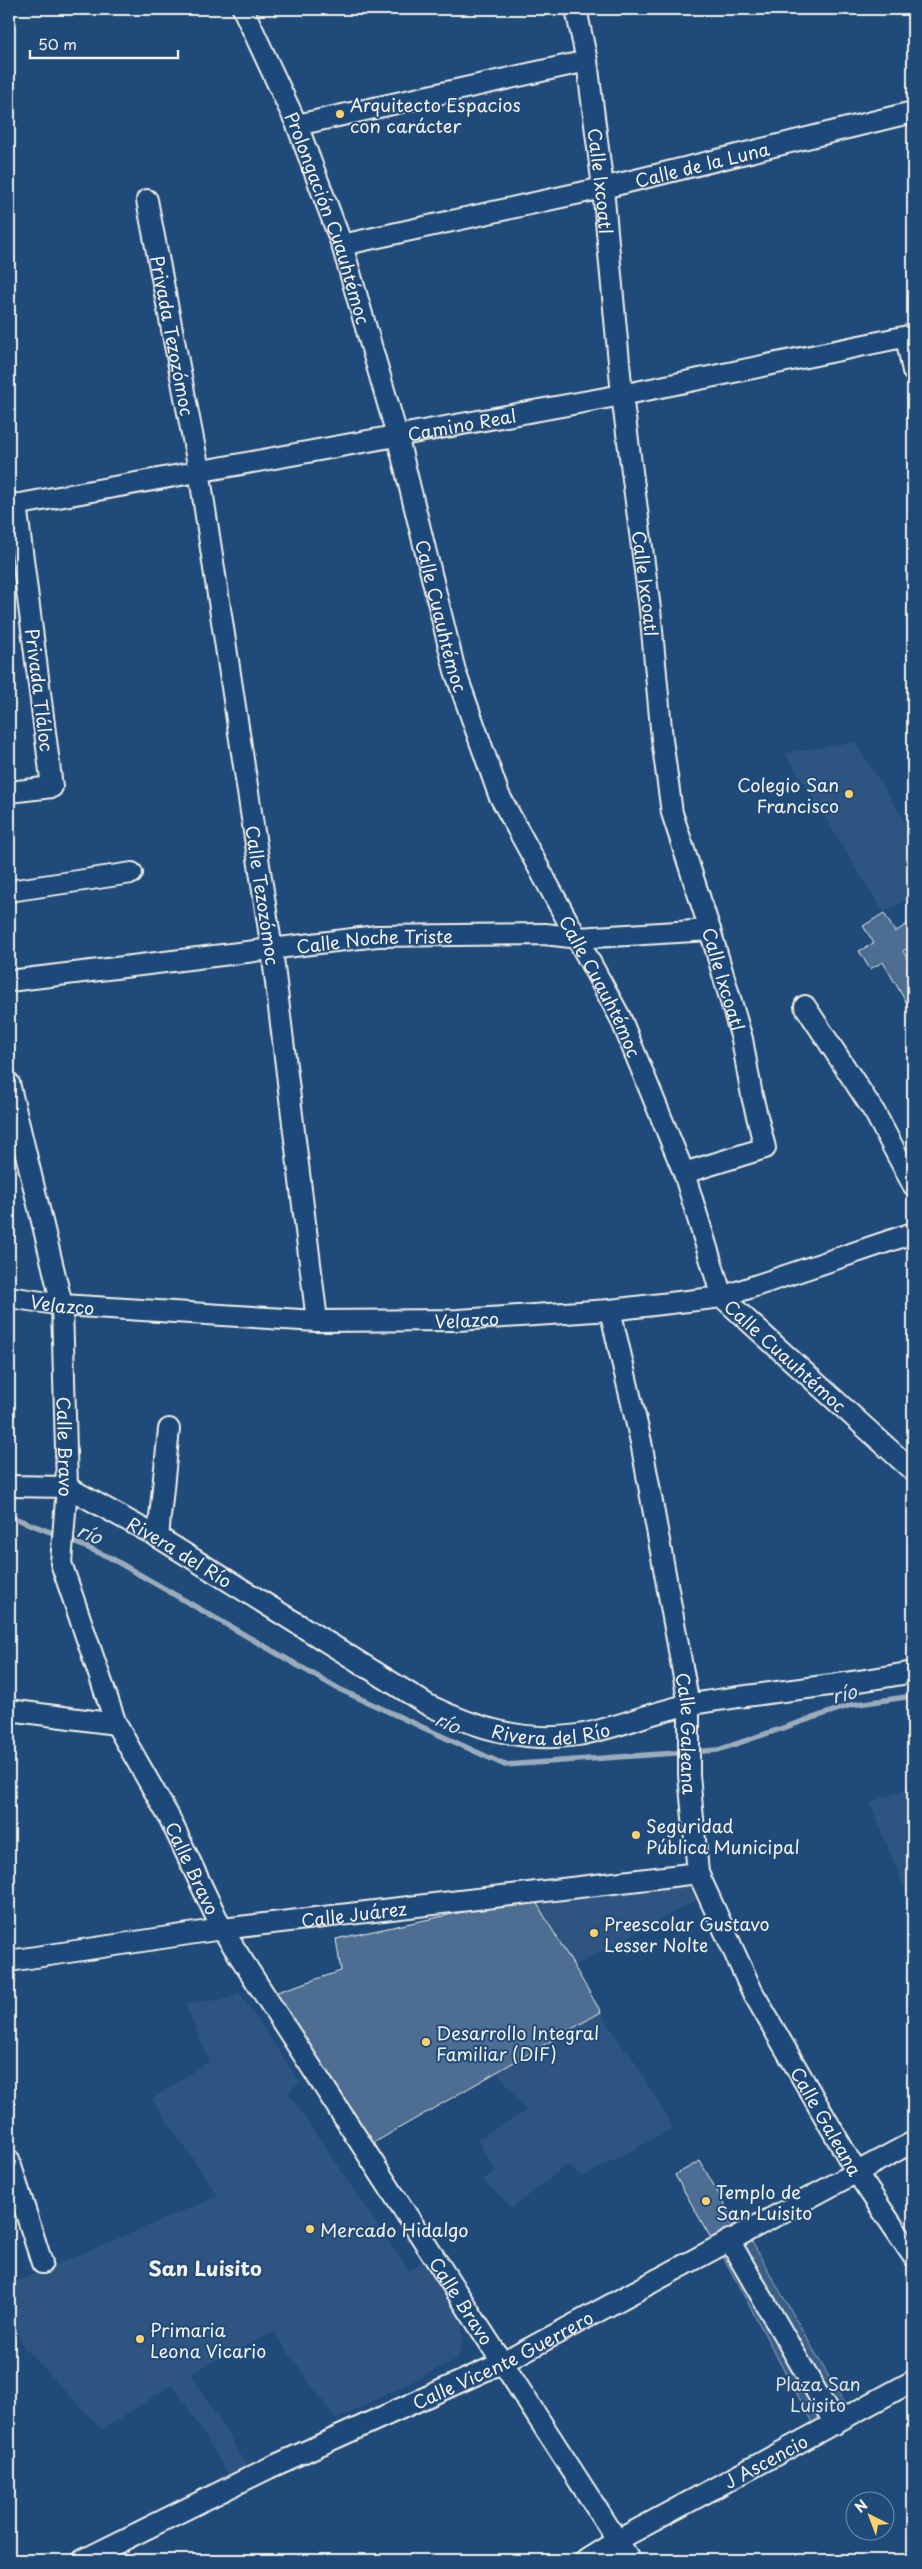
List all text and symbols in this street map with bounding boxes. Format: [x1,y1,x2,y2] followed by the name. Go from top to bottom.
[30,28,178,60] scale bar
[38,32,77,55] text: 50 m
[350,91,521,139] place label: Arquitecto Espacios con carácter
[279,107,378,327] street label: Prolongación Cuauhtémoc
[334,108,346,120] marker: Arquitecto Espacios con carácter
[582,126,621,235] street label: Calle Ixcoatl
[632,134,773,193] street label: Calle de la Luna
[144,253,202,418] street label: Privada Tezozómoc
[405,401,518,447] street label: Camino Real
[626,529,666,637] street label: Calle Ixcoatl
[410,537,475,696] street label: Calle Cuauhtémoc
[19,627,61,753] street label: Privada Tláloc
[737,771,839,819] place label: Colegio San Francisco
[843,788,855,800] marker: Colegio San Francisco
[240,823,287,967] street label: Calle Tezozómoc
[553,910,648,1061] street label: Calle Cuauhtémoc
[295,922,453,959] street label: Calle Noche Triste
[696,924,752,1034] street label: Calle Ixcoatl
[29,1287,95,1321] street label: Velazco
[719,1292,853,1418] street label: Calle Cuauhtémoc
[435,1304,500,1334] street label: Velazco
[51,1396,80,1498] street label: Calle Bravo
[122,1509,238,1594] street label: Rivera del Río
[73,1515,108,1551] water label: río
[670,1670,704,1796] street label: Calle Galeana
[829,1676,861,1710] water label: río
[431,1704,466,1740] water label: río
[489,1715,613,1751] street label: Rivera del Río
[646,1812,800,1860] place label: Seguridad Pública Municipal
[159,1817,227,1919] street label: Calle Bravo
[630,1829,642,1841] marker: Seguridad Pública Municipal
[299,1894,408,1933] street label: Calle Juárez
[604,1910,770,1958] place label: Preescolar Gustavo Lesser Nolte
[588,1927,600,1939] marker: Preescolar Gustavo Lesser Nolte
[436,2019,599,2067] place label: Desarrollo Integral Familiar (DIF)
[420,2036,432,2048] marker: Desarrollo Integral Familiar (DIF)
[785,2061,869,2181] street label: Calle Galeana
[716,2178,812,2226] place label: Templo de San Luisito
[700,2195,712,2207] marker: Templo de San Luisito
[320,2216,469,2243] place label: Mercado Hidalgo
[304,2223,316,2235] marker: Mercado Hidalgo
[424,2251,501,2350] street label: Calle Bravo
[148,2253,262,2283] district label: San Luisito
[408,2303,598,2415] street label: Calle Vicente Guerrero
[150,2316,266,2364] place label: Primaria Leona Vicario
[134,2333,146,2345] marker: Primaria Leona Vicario
[775,2370,861,2418] park label: Plaza San Luisito
[718,2427,812,2494] street label: J Ascencio
[844,2492,894,2542] north arrow
[850,2494,872,2517] text: N

